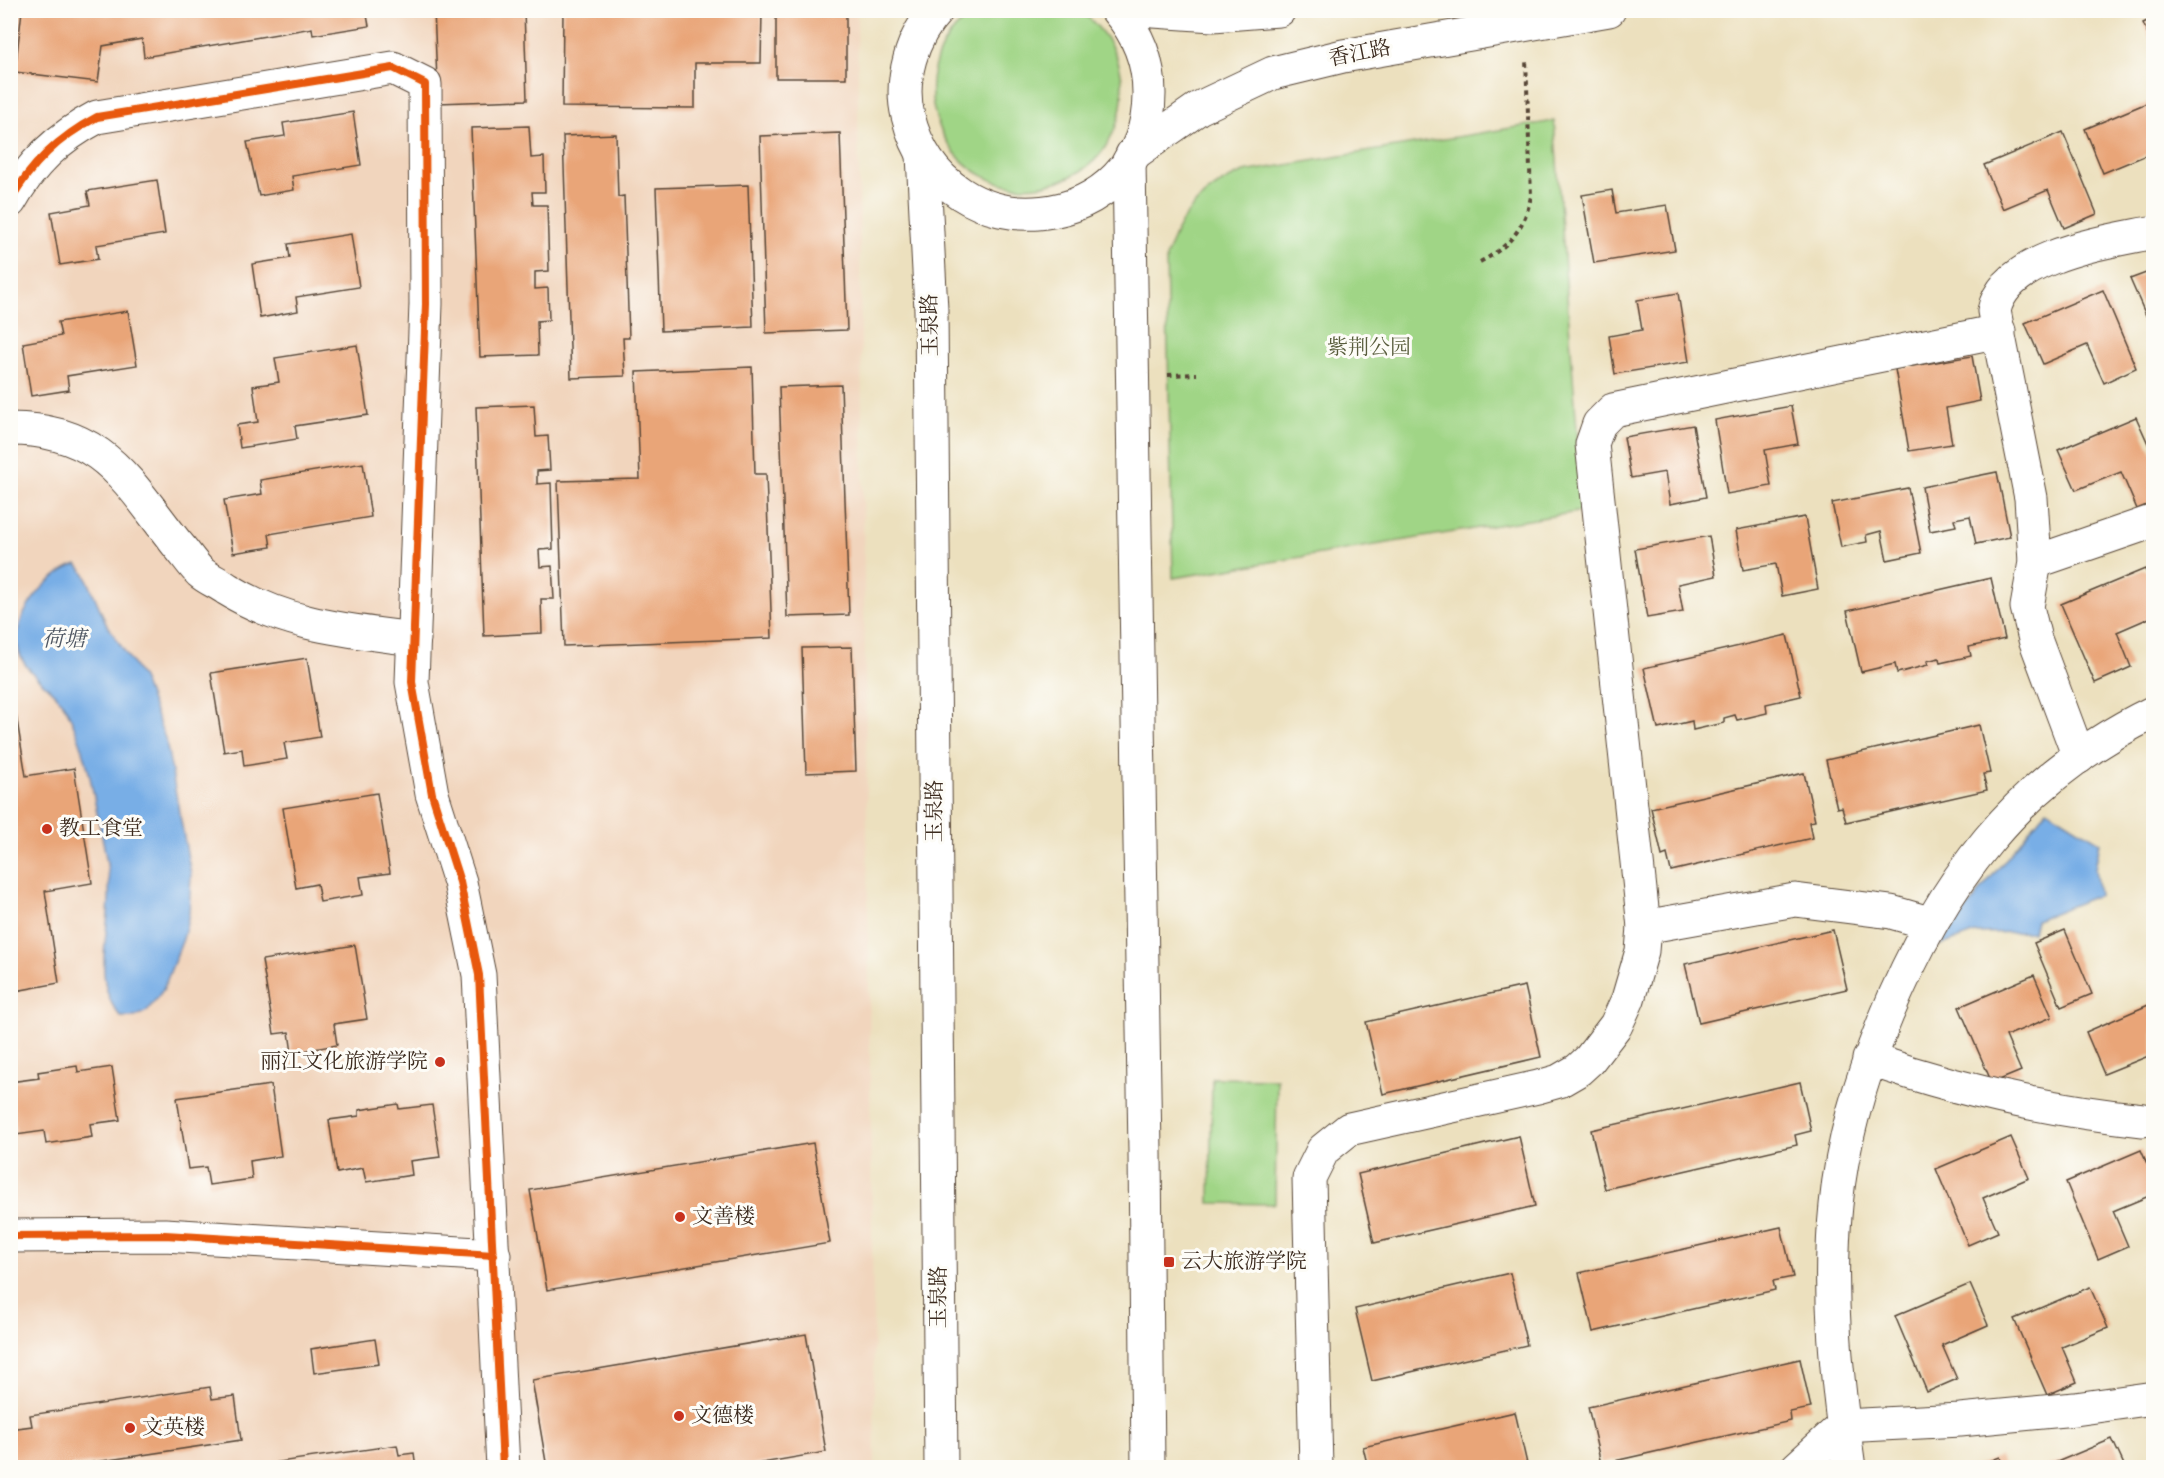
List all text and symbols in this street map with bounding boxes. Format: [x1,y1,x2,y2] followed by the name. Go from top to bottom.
[1326,34,1394,74] street label: 香江路
[916,293,946,357] street label: 玉泉路
[1327,334,1411,363] park label: 紫荆公园
[42,625,89,656] water label: 荷塘
[921,780,950,843] street label: 玉泉路
[59,815,143,844] place label: 教工食堂
[40,822,54,836] marker: 教工食堂
[260,1048,428,1077] place label: 丽江文化旅游学院
[433,1055,447,1069] marker: 丽江文化旅游学院
[692,1203,755,1232] place label: 文善楼
[673,1210,687,1224] marker: 文善楼
[1181,1248,1307,1277] place label: 云大旅游学院
[1162,1255,1176,1269] marker: 云大旅游学院
[925,1266,954,1329] street label: 玉泉路
[691,1402,754,1431] place label: 文德楼
[672,1409,686,1423] marker: 文德楼
[142,1414,205,1443] place label: 文英楼
[123,1421,137,1435] marker: 文英楼

